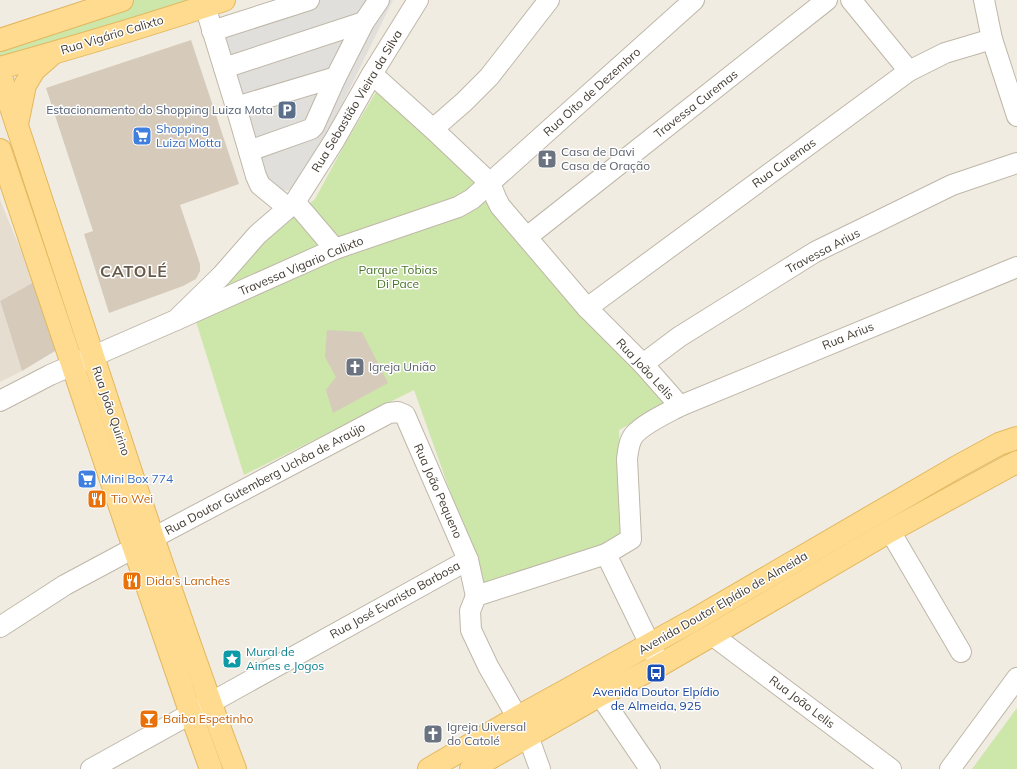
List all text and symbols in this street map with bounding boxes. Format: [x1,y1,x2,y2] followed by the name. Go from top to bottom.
[59,12,165,57] street label: Rua Vigário Calixto
[308,27,405,175] street label: Rua Sebastião Vieira da Silva
[540,44,643,139] street label: Rua Oito de Dezembro
[651,66,741,141] street label: Travessa Curemas
[276,99,298,121] parking icon: Estacionamento do Shopping Luiza Mota
[46,102,273,117] place label: Estacionamento do Shopping Luiza Mota
[156,121,221,150] place label: Shopping Luiza Motta
[131,125,153,147] supermarket icon: Shopping Luiza Motta
[749,134,819,191] street label: Rua Curemas
[561,144,650,173] place label: Casa de Davi Casa de Oração
[536,148,558,170] church icon: Casa de Davi Casa de Oração
[783,225,862,276] street label: Travessa Arius
[236,232,366,299] street label: Travessa Vigario Calixto
[100,261,168,281] district label: CATOLÉ
[358,262,438,291] park label: Parque Tobias Di Pace
[820,318,876,353] street label: Rua Arius
[613,335,678,402] street label: Rua João Lelis
[344,356,366,378] church icon: Igreja União
[369,359,436,374] place label: Igreja União
[89,364,134,458] street label: Rua João Quirino
[162,419,368,538] street label: Rua Doutor Gutemberg Uchôa de Araújo
[411,441,466,541] street label: Rua João Pequeno
[76,468,98,490] supermarket icon: Mini Box 774
[101,471,173,486] place label: Mini Box 774
[86,488,108,510] restaurant icon: Tio Wei
[111,491,153,506] place label: Tio Wei
[636,548,810,657] street label: Avenida Doutor Elpídio de Almeida
[327,557,462,642] street label: Rua José Evaristo Barbosa
[121,570,143,592] restaurant icon: Dida's Lanches
[146,573,230,588] place label: Dida's Lanches
[246,644,324,673] place label: Mural de Aimes e Jogos
[221,648,243,670] place icon: Mural de Aimes e Jogos
[645,662,667,684] bus stop icon: Avenida Doutor Elpídio de Almeida, 925
[767,672,838,731] street label: Rua João Lelis
[593,684,720,713] place label: Avenida Doutor Elpídio de Almeida, 925
[138,708,160,730] bar icon: Baiba Espetinho
[163,711,254,726] place label: Baiba Espetinho
[447,719,526,748] place label: Igreja Uiversal do Catolé
[422,723,444,745] church icon: Igreja Uiversal do Catolé

